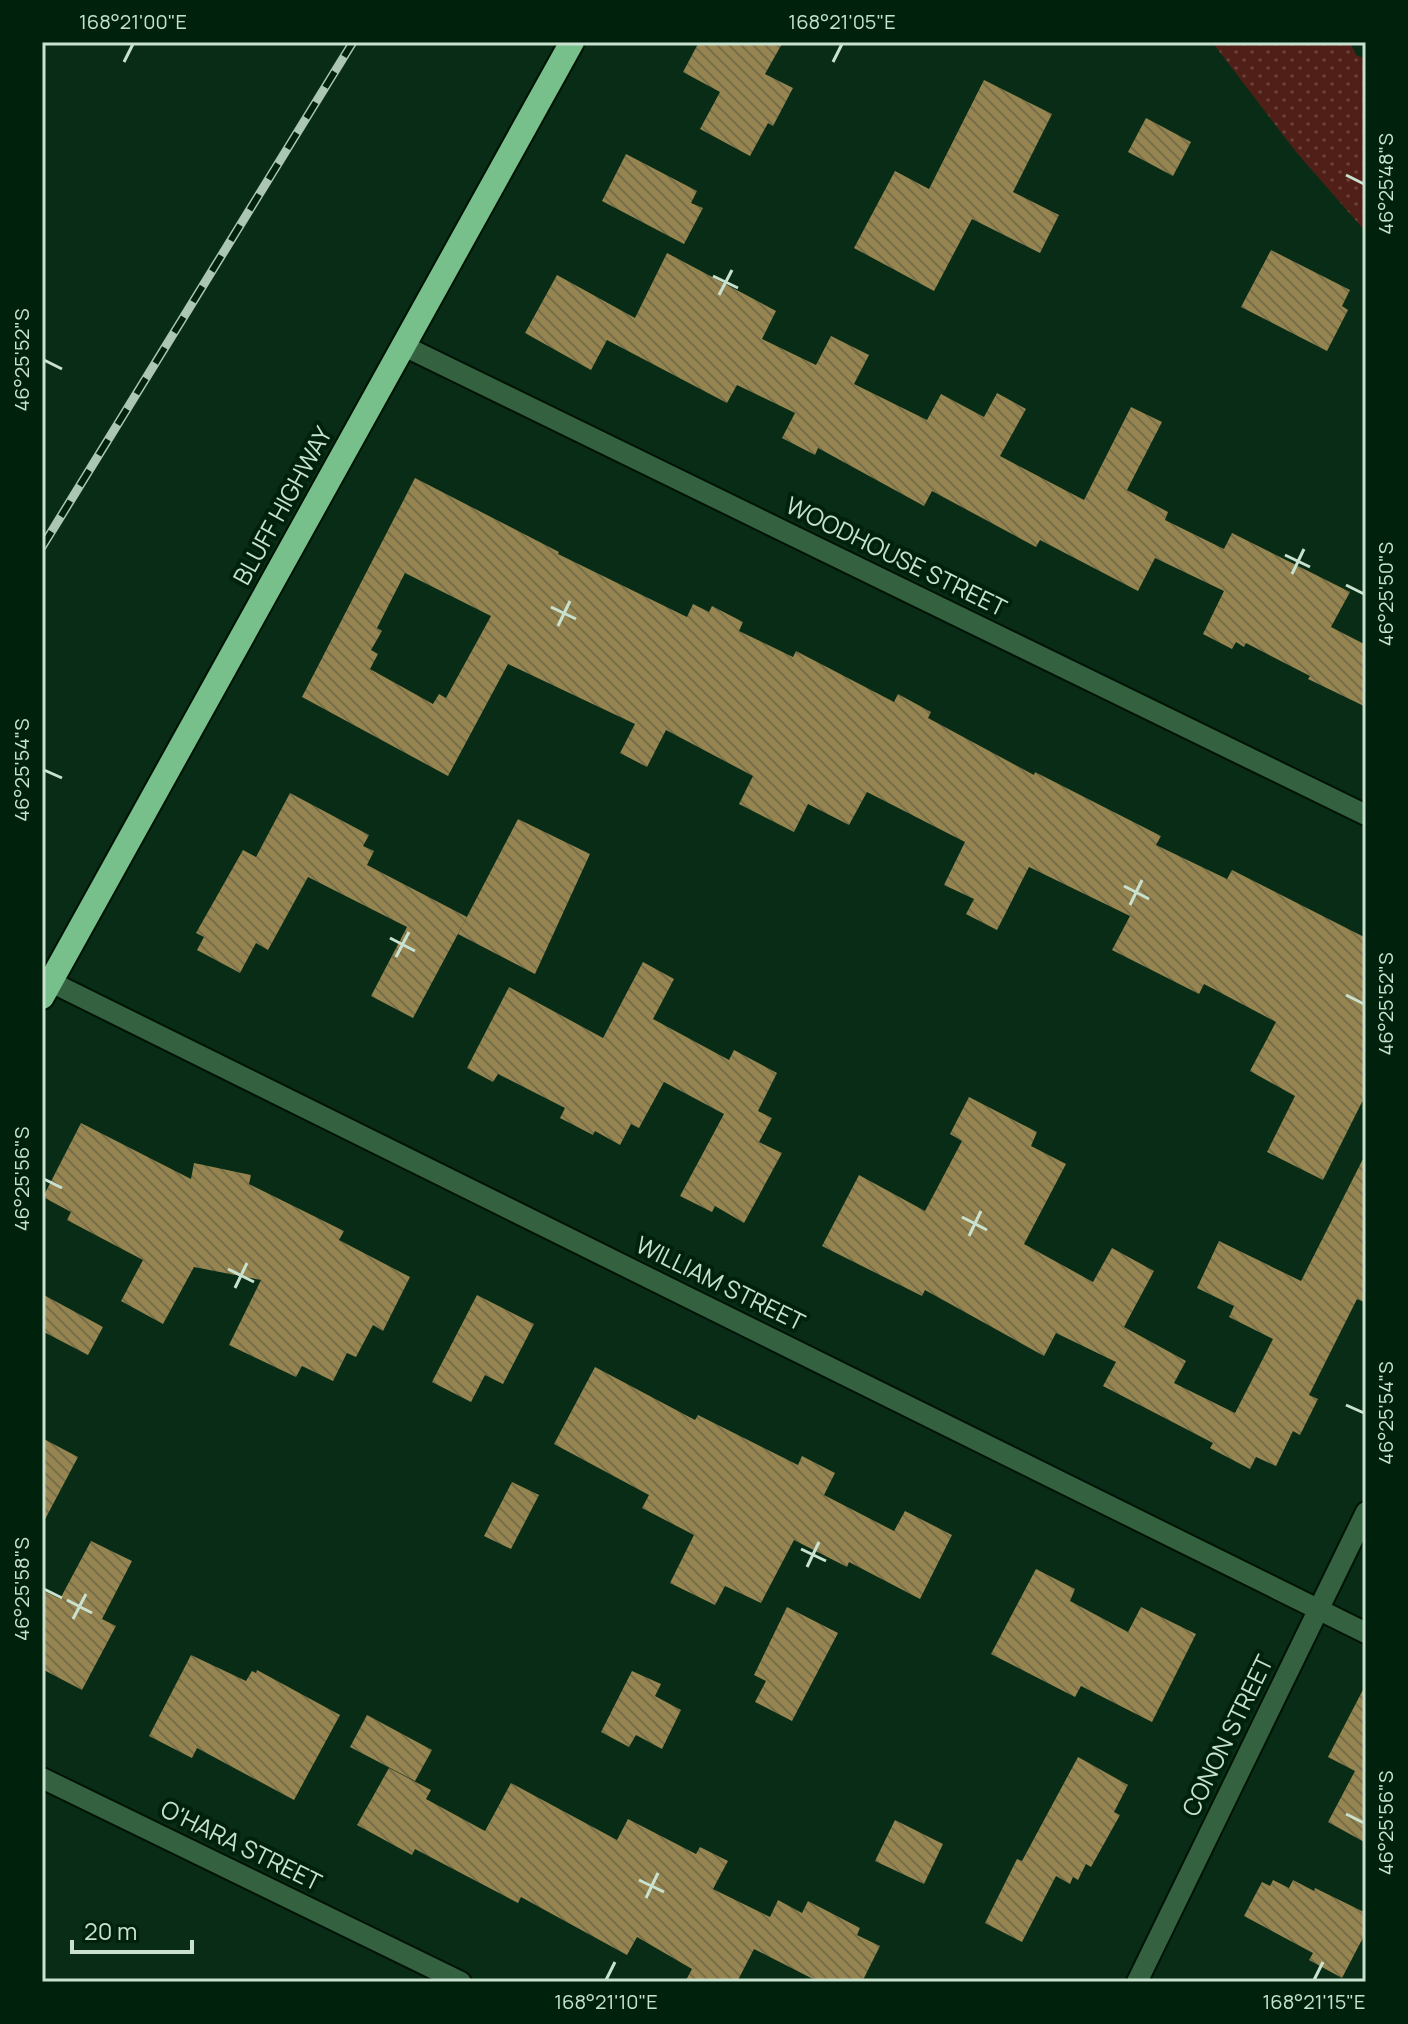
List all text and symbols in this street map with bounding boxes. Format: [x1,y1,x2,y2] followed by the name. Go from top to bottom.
[79,8,187,35] text: 168°21'00"E
[788,8,896,35] text: 168°21'05"E
[1372,133,1399,235] text: 46°25'48"S
[8,309,35,411] text: 46°25'52"S
[225,420,339,590] street label: BLUFF HIGHWAY
[781,488,1013,624] street label: WOODHOUSE STREET
[1372,542,1399,646] text: 46°25'50"S
[8,718,35,822] text: 46°25'54"S
[1372,953,1399,1055] text: 46°25'52"S
[8,1127,35,1231] text: 46°25'56"S
[631,1227,811,1338] street label: WILLIAM STREET
[1372,1361,1399,1465] text: 46°25'54"S
[8,1537,35,1641] text: 46°25'58"S
[1173,1649,1280,1821] street label: CONON STREET
[1372,1771,1399,1875] text: 46°25'56"S
[156,1791,328,1898] street label: O'HARA STREET
[72,1904,192,1954] scale bar
[84,1914,137,1947] text: 20 m
[554,1988,658,2015] text: 168°21'10"E
[1263,1988,1365,2015] text: 168°21'15"E

